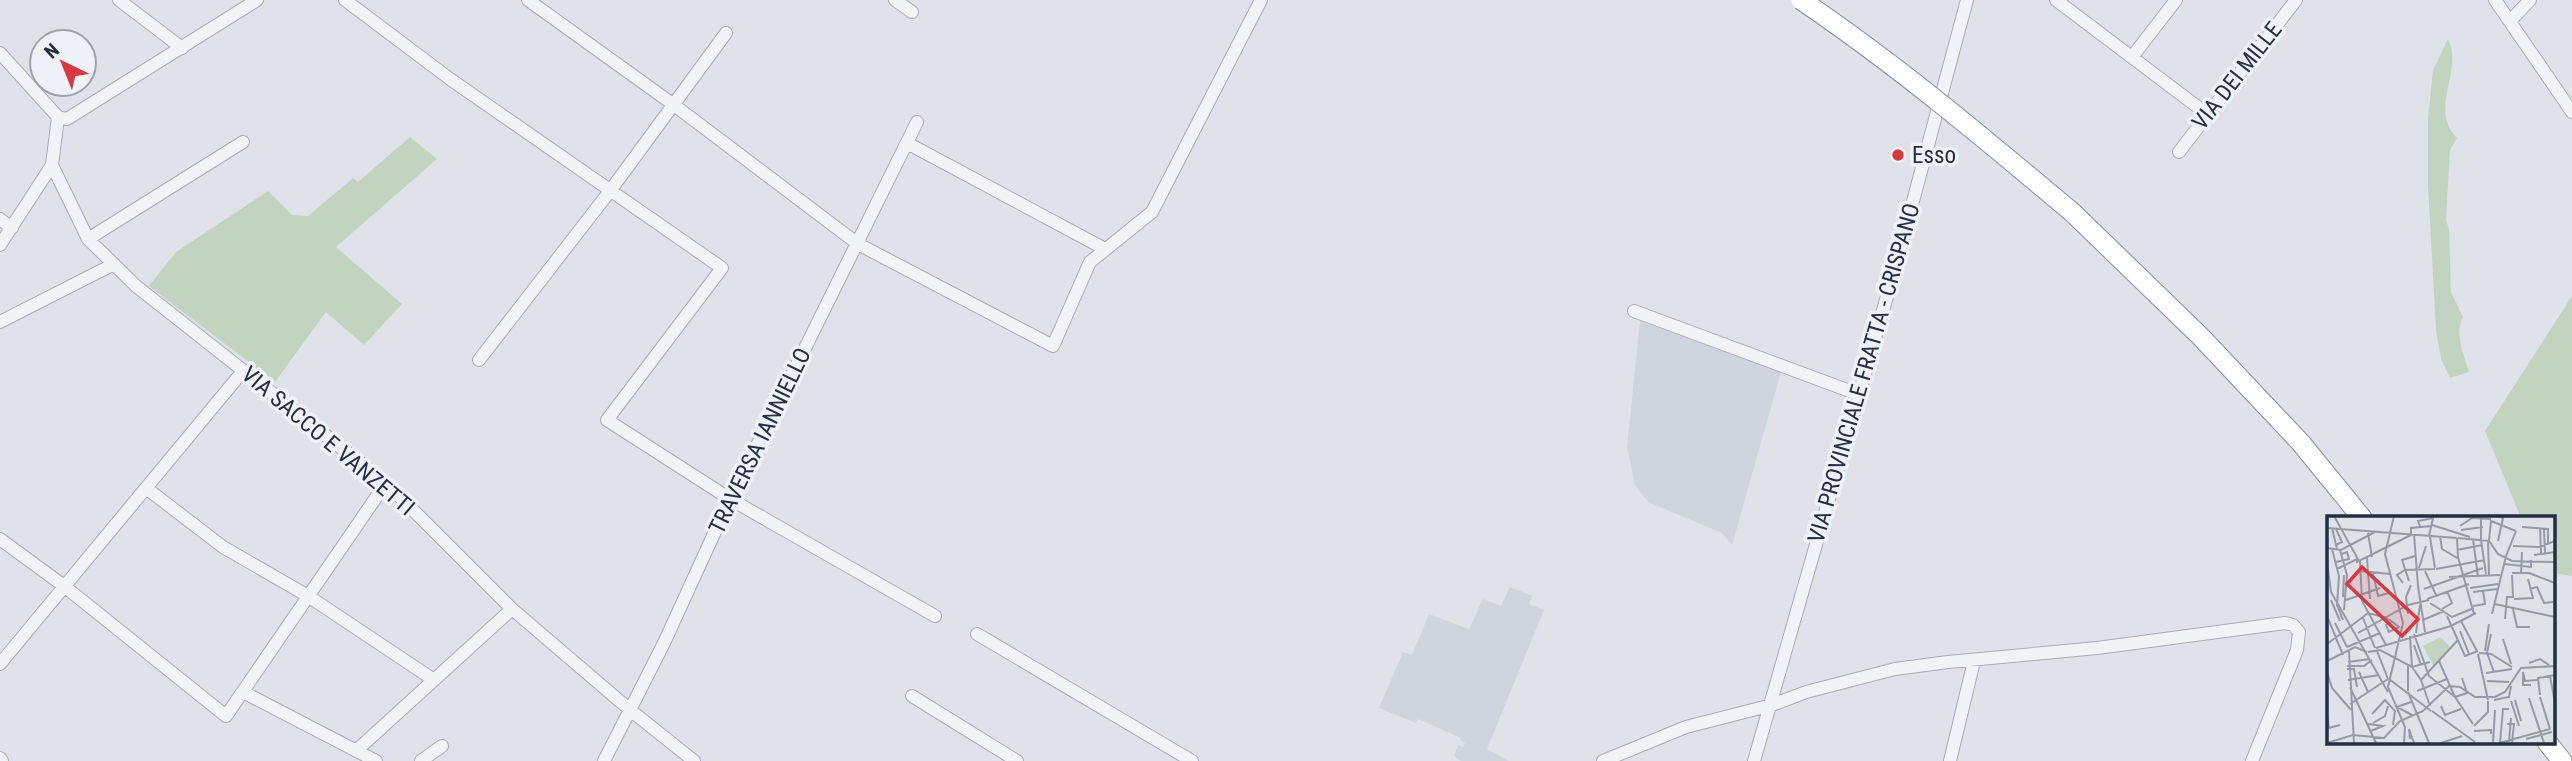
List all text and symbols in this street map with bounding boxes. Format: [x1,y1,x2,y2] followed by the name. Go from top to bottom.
[2187,17,2287,135] street label: VIA DEI MILLE
[28,28,98,98] north arrow
[40,39,64,63] text: N
[1912,142,1956,169] place label: Esso
[1890,147,1906,163] marker: Esso
[1803,200,1925,546] street label: VIA PROVINCIALE FRATTA - CRISPANO
[703,344,817,538] street label: TRAVERSA IANNIELLO
[236,361,420,521] street label: VIA SACCO E VANZETTI
[2327,516,2554,744] inset map

